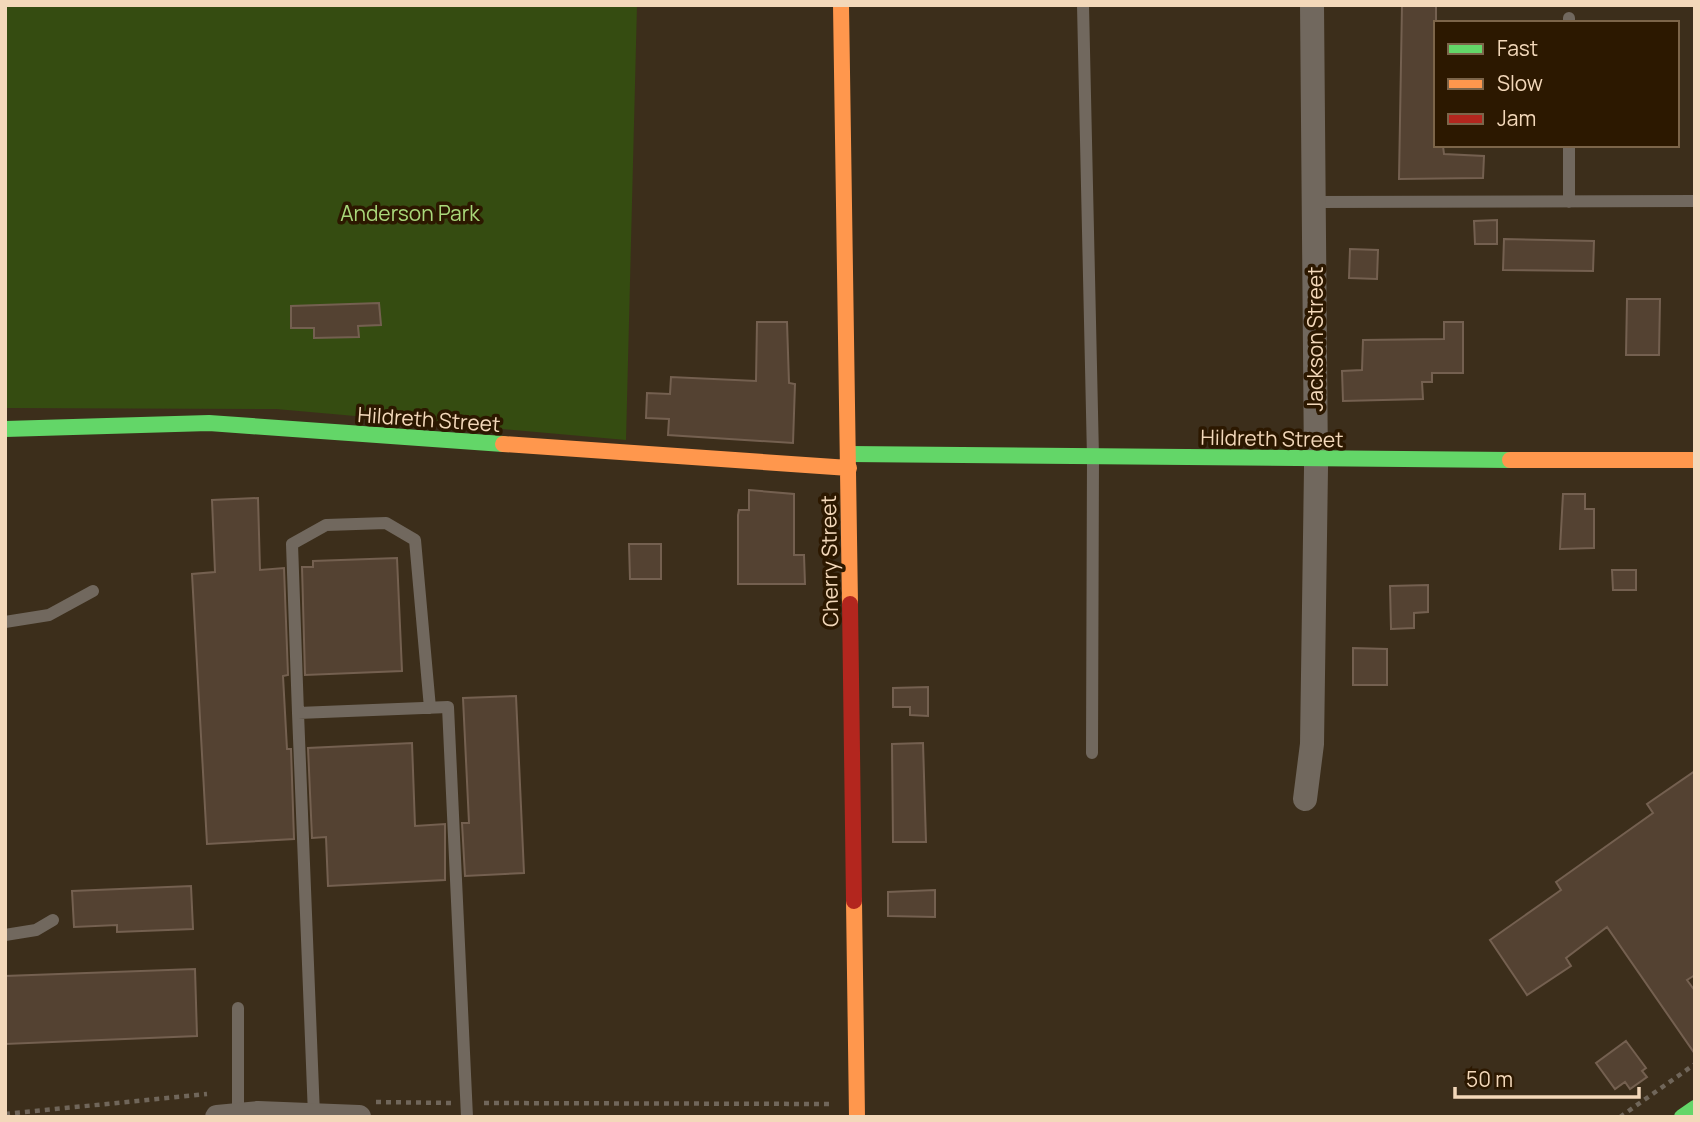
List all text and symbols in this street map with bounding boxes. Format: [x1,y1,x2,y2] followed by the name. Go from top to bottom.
[1434,21,1679,147] legend
[1497,34,1538,62] text: Fast
[1497,69,1543,97] text: Slow
[1497,104,1536,132] text: Jam
[340,199,480,227] park label: Anderson Park
[1301,266,1329,412] street label: Jackson Street
[357,400,501,438] street label: Hildreth Street
[1200,423,1344,453] street label: Hildreth Street
[814,495,844,627] street label: Cherry Street
[1455,1056,1639,1100] scale bar
[1466,1065,1513,1093] text: 50 m

